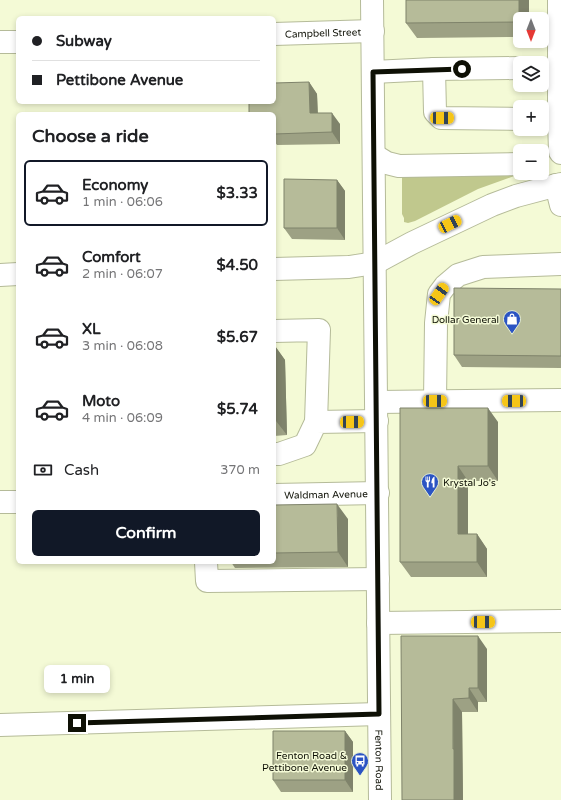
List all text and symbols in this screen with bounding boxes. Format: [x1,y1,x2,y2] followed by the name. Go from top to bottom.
[513,12,549,48] north arrow
[513,12,549,180] map controls
[285,26,362,41] street label: Campbell Street
[56,32,112,50] text: Subway
[513,56,549,92] button: layers
[453,60,471,78] route start
[56,71,183,89] text: Pettibone Avenue
[513,100,549,136] button: +
[430,112,454,124] car
[32,125,149,147] text: Choose a ride
[513,144,549,180] button: −
[34,175,70,211] icon: car
[82,176,148,194] text: Economy
[217,184,258,202] text: $3.33
[82,194,163,210] text: 1 min · 06:06
[437,213,463,235] car
[34,247,70,283] icon: car
[82,248,141,266] text: Comfort
[217,256,258,274] text: $4.50
[82,266,163,282] text: 2 min · 06:07
[427,281,451,307] car
[502,309,522,334] shop icon: Dollar General
[432,314,499,326] place label: Dollar General
[34,319,70,355] icon: car
[82,320,101,338] text: XL
[217,328,258,346] text: $5.67
[82,338,163,354] text: 3 min · 06:08
[34,391,70,427] icon: car
[82,392,120,410] text: Moto
[423,395,447,407] car
[502,395,526,407] car
[217,400,258,418] text: $5.74
[82,410,163,426] text: 4 min · 06:09
[340,416,364,428] car
[32,459,54,481] icon: cash
[64,461,99,479] text: Cash
[220,462,260,478] text: 370 m
[420,472,440,497] restaurant icon: Krystal Jo's
[443,477,496,489] place label: Krystal Jo's
[284,488,368,502] street label: Waldman Avenue
[32,510,260,556] button: Confirm
[471,616,495,628] car
[44,665,110,693] callout: 1 min
[60,671,94,687] text: 1 min
[68,714,86,732] route end
[372,729,385,791] street label: Fenton Road
[262,750,347,774] place label: Fenton Road & Pettibone Avenue
[350,751,370,776] bus stop icon: Fenton Road & Pettibone Avenue

